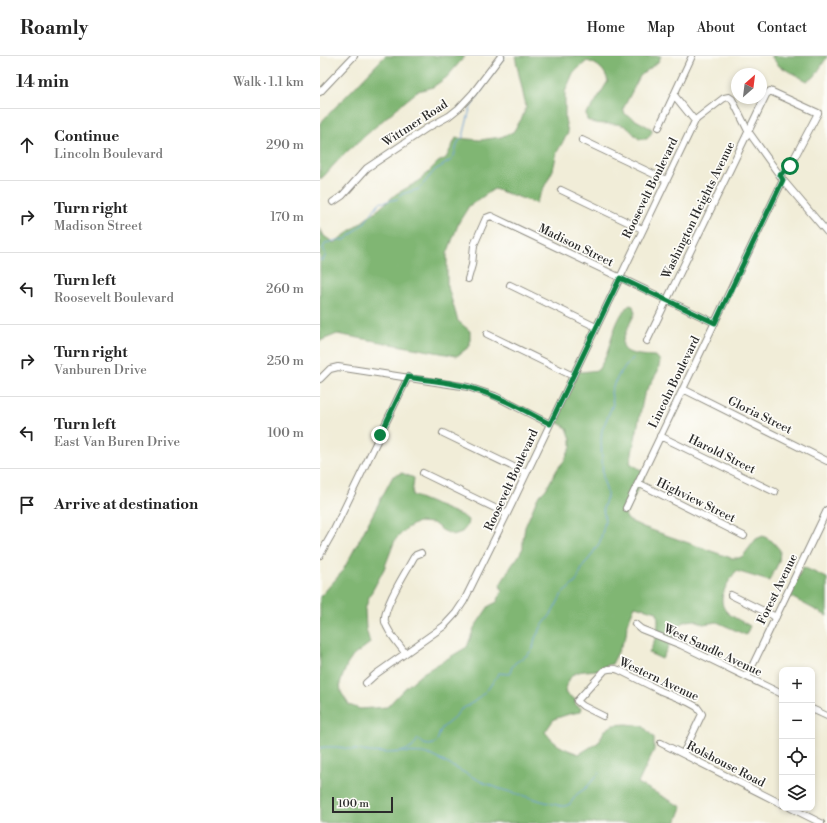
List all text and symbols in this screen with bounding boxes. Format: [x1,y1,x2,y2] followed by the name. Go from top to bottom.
[20,16,88,40] text: Roamly
[587,19,625,37] text: Home
[647,19,675,37] text: Map
[697,19,735,37] text: About
[757,19,807,37] text: Contact
[731,68,767,104] north arrow
[16,71,69,93] text: 14 min
[233,74,304,90] text: Walk · 1.1 km
[379,97,451,151] street label: Wittmer Road
[54,127,119,146] text: Continue
[16,134,38,156] icon: ahead
[619,135,682,241] street label: Roosevelt Boulevard
[266,137,304,153] text: 290 m
[658,139,738,282] street label: Washington Heights Avenue
[54,146,163,162] text: Lincoln Boulevard
[781,157,799,175] route start
[54,199,128,218] text: Turn right
[16,206,38,228] icon: right
[270,209,304,225] text: 170 m
[54,218,142,234] text: Madison Street
[536,221,616,270] street label: Madison Street
[54,271,116,290] text: Turn left
[16,278,38,300] icon: left
[266,281,304,297] text: 260 m
[54,290,174,306] text: Roosevelt Boulevard
[646,334,703,431] street label: Lincoln Boulevard
[54,343,128,362] text: Turn right
[16,350,38,372] icon: right
[267,353,304,369] text: 250 m
[54,362,147,378] text: Vanburen Drive
[725,393,795,438] street label: Gloria Street
[54,415,116,434] text: Turn left
[16,422,38,444] icon: left
[268,425,304,441] text: 100 m
[371,426,389,444] route end
[481,427,542,533] street label: Roosevelt Boulevard
[686,432,759,477] street label: Harold Street
[54,434,180,450] text: East Van Buren Drive
[654,475,738,526] street label: Highview Street
[16,494,38,516] icon: arrive
[54,495,198,514] text: Arrive at destination
[754,552,801,627] street label: Forest Avenue
[660,621,764,680] street label: West Sandle Avenue
[616,654,701,704] street label: Western Avenue
[779,667,815,811] map controls
[779,667,815,703] button: +
[779,703,815,739] button: −
[684,738,768,791] street label: Rolshouse Road
[779,739,815,775] button: locate
[779,775,815,811] button: layers
[332,795,393,814] scale bar
[338,797,369,811] text: 100 m

